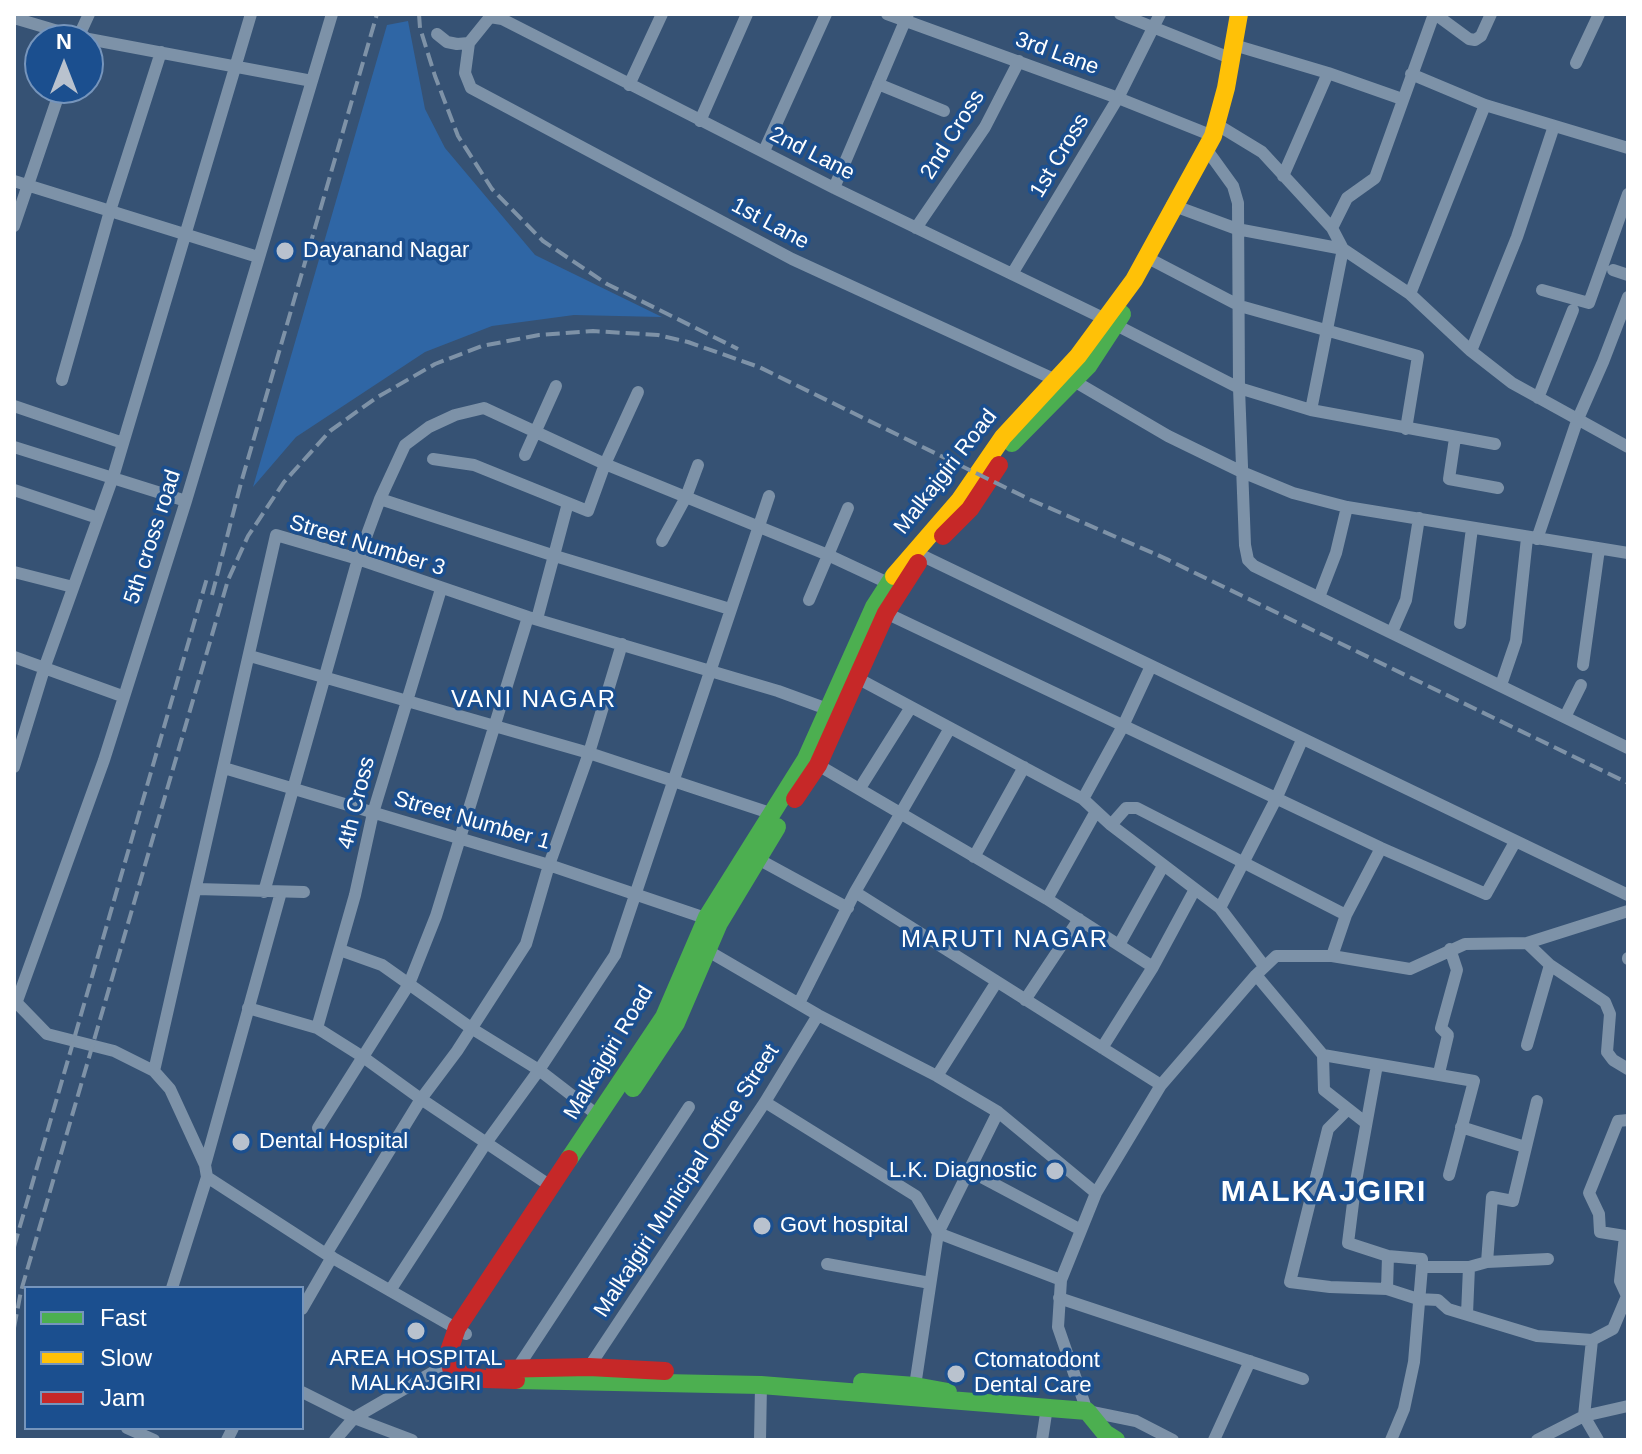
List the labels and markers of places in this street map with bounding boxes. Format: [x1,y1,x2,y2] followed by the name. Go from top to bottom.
[303,238,469,264] place label: Dayanand Nagar
[274,240,296,262] marker: Dayanand Nagar
[259,1129,408,1155] place label: Dental Hospital
[230,1131,252,1153] marker: Dental Hospital
[889,1158,1037,1184] place label: L.K. Diagnostic
[1044,1160,1066,1182] marker: L.K. Diagnostic
[780,1213,908,1239] place label: Govt hospital
[751,1215,773,1237] marker: Govt hospital
[405,1320,427,1342] marker: AREA HOSPITAL MALKAJGIRI
[329,1346,503,1398] place label: AREA HOSPITAL MALKAJGIRI
[974,1348,1100,1400] place label: Ctomatodont Dental Care
[945,1363,967,1385] marker: Ctomatodont Dental Care

